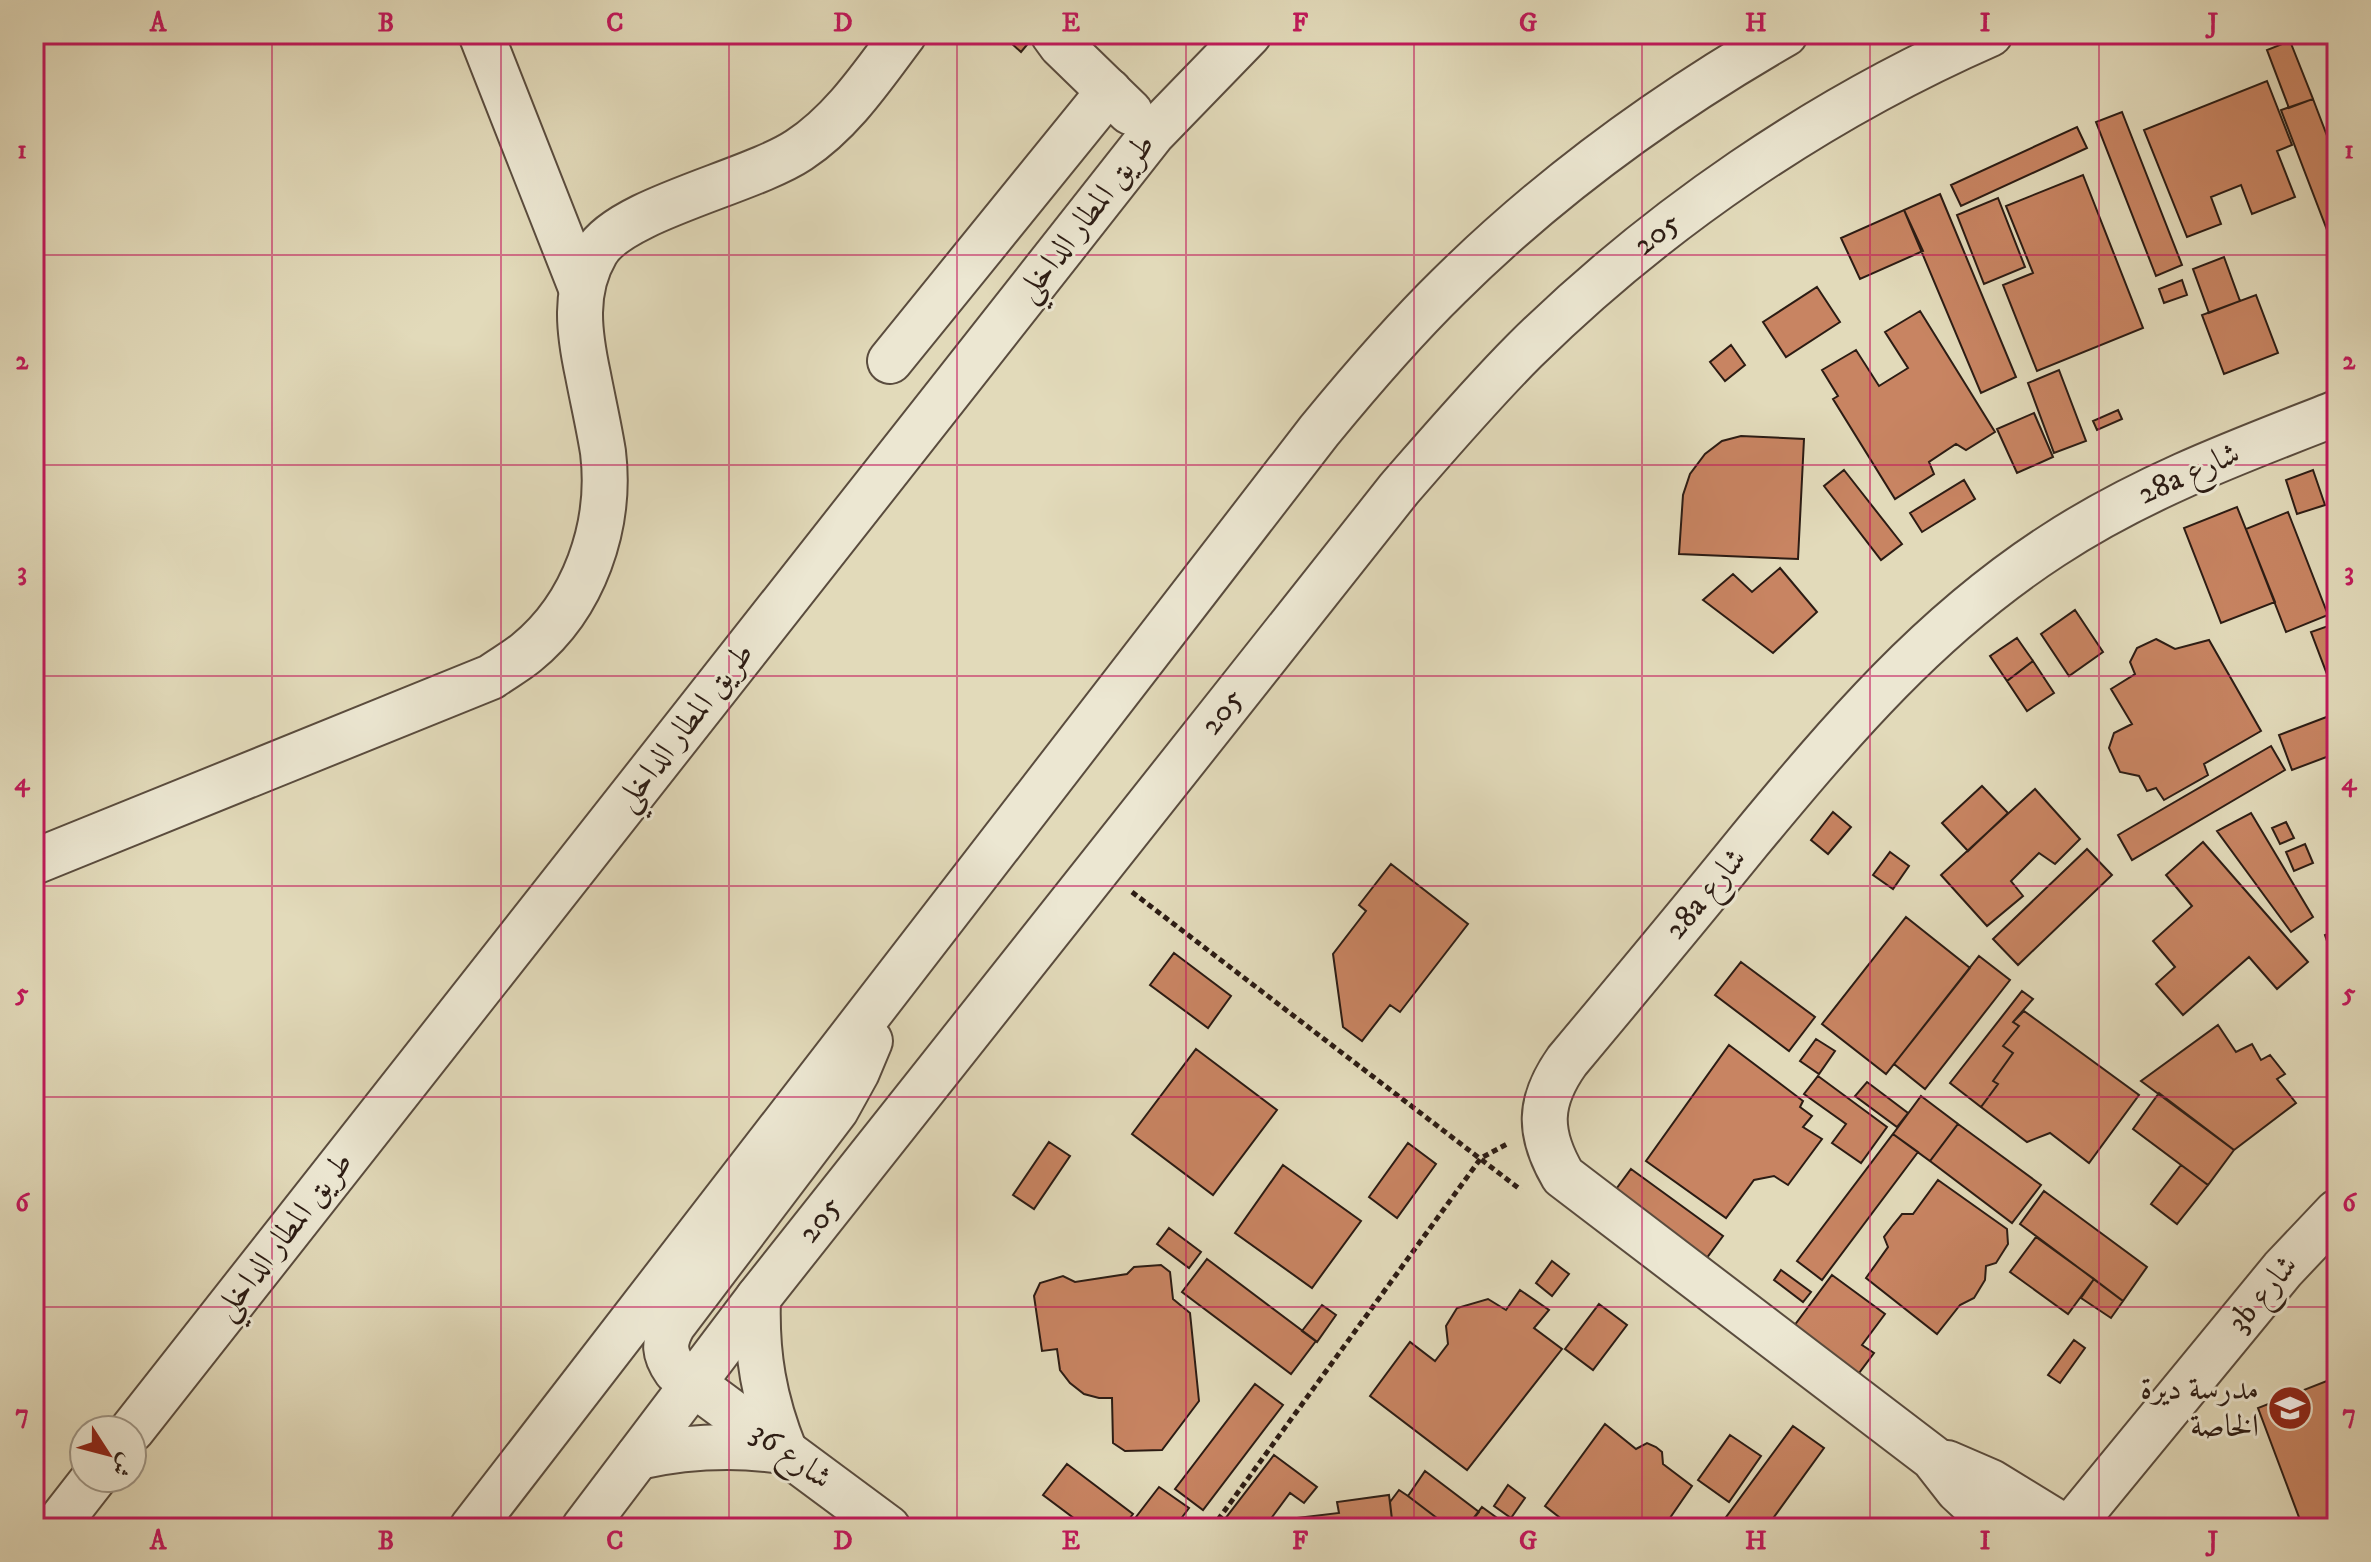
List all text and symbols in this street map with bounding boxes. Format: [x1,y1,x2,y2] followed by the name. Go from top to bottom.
[149,7,168,40] text: A
[378,7,394,40] text: B
[606,7,624,40] text: C
[833,7,853,40] text: D
[1062,7,1080,40] text: E
[1292,7,1309,40] text: F
[1519,7,1537,40] text: G
[1745,7,1767,40] text: H
[1980,7,1991,40] text: I
[2205,7,2219,40] text: J
[1008,126,1171,316] street label: طريق المطار الداخلي
[17,134,27,167] text: 1
[2344,134,2354,167] text: 1
[1625,203,1689,265] street label: 205
[16,345,30,378] text: 2
[2343,345,2357,378] text: 2
[2132,434,2248,519] street label: 28a شارع
[17,556,27,589] text: 3
[2344,556,2354,589] text: 3
[607,635,770,825] street label: طريق المطار الداخلي
[1191,680,1253,744] street label: 205
[15,766,31,799] text: 4
[2342,766,2358,799] text: 4
[1656,840,1760,951] street label: 28a شارع
[15,977,29,1010] text: 5
[2342,977,2356,1010] text: 5
[206,1144,369,1334] street label: طريق المطار الداخلي
[15,1187,30,1220] text: 6
[2342,1187,2357,1220] text: 6
[789,1188,851,1251] street label: 205
[2219,1247,2311,1344] street label: 3b شارع
[2140,1370,2259,1447] place label: مدرسة ديرة الخاصة
[2266,1384,2314,1432] school or university icon: مدرسة ديرة الخاصة
[15,1398,29,1431] text: 7
[2342,1398,2356,1431] text: 7
[739,1413,840,1503] street label: شارع 36
[68,1414,148,1494] north arrow
[106,1448,140,1482] text: ش
[149,1525,168,1558] text: A
[378,1525,394,1558] text: B
[606,1525,624,1558] text: C
[833,1525,853,1558] text: D
[1062,1525,1080,1558] text: E
[1292,1525,1309,1558] text: F
[1519,1525,1537,1558] text: G
[1745,1525,1767,1558] text: H
[1980,1525,1991,1558] text: I
[2205,1525,2219,1558] text: J

